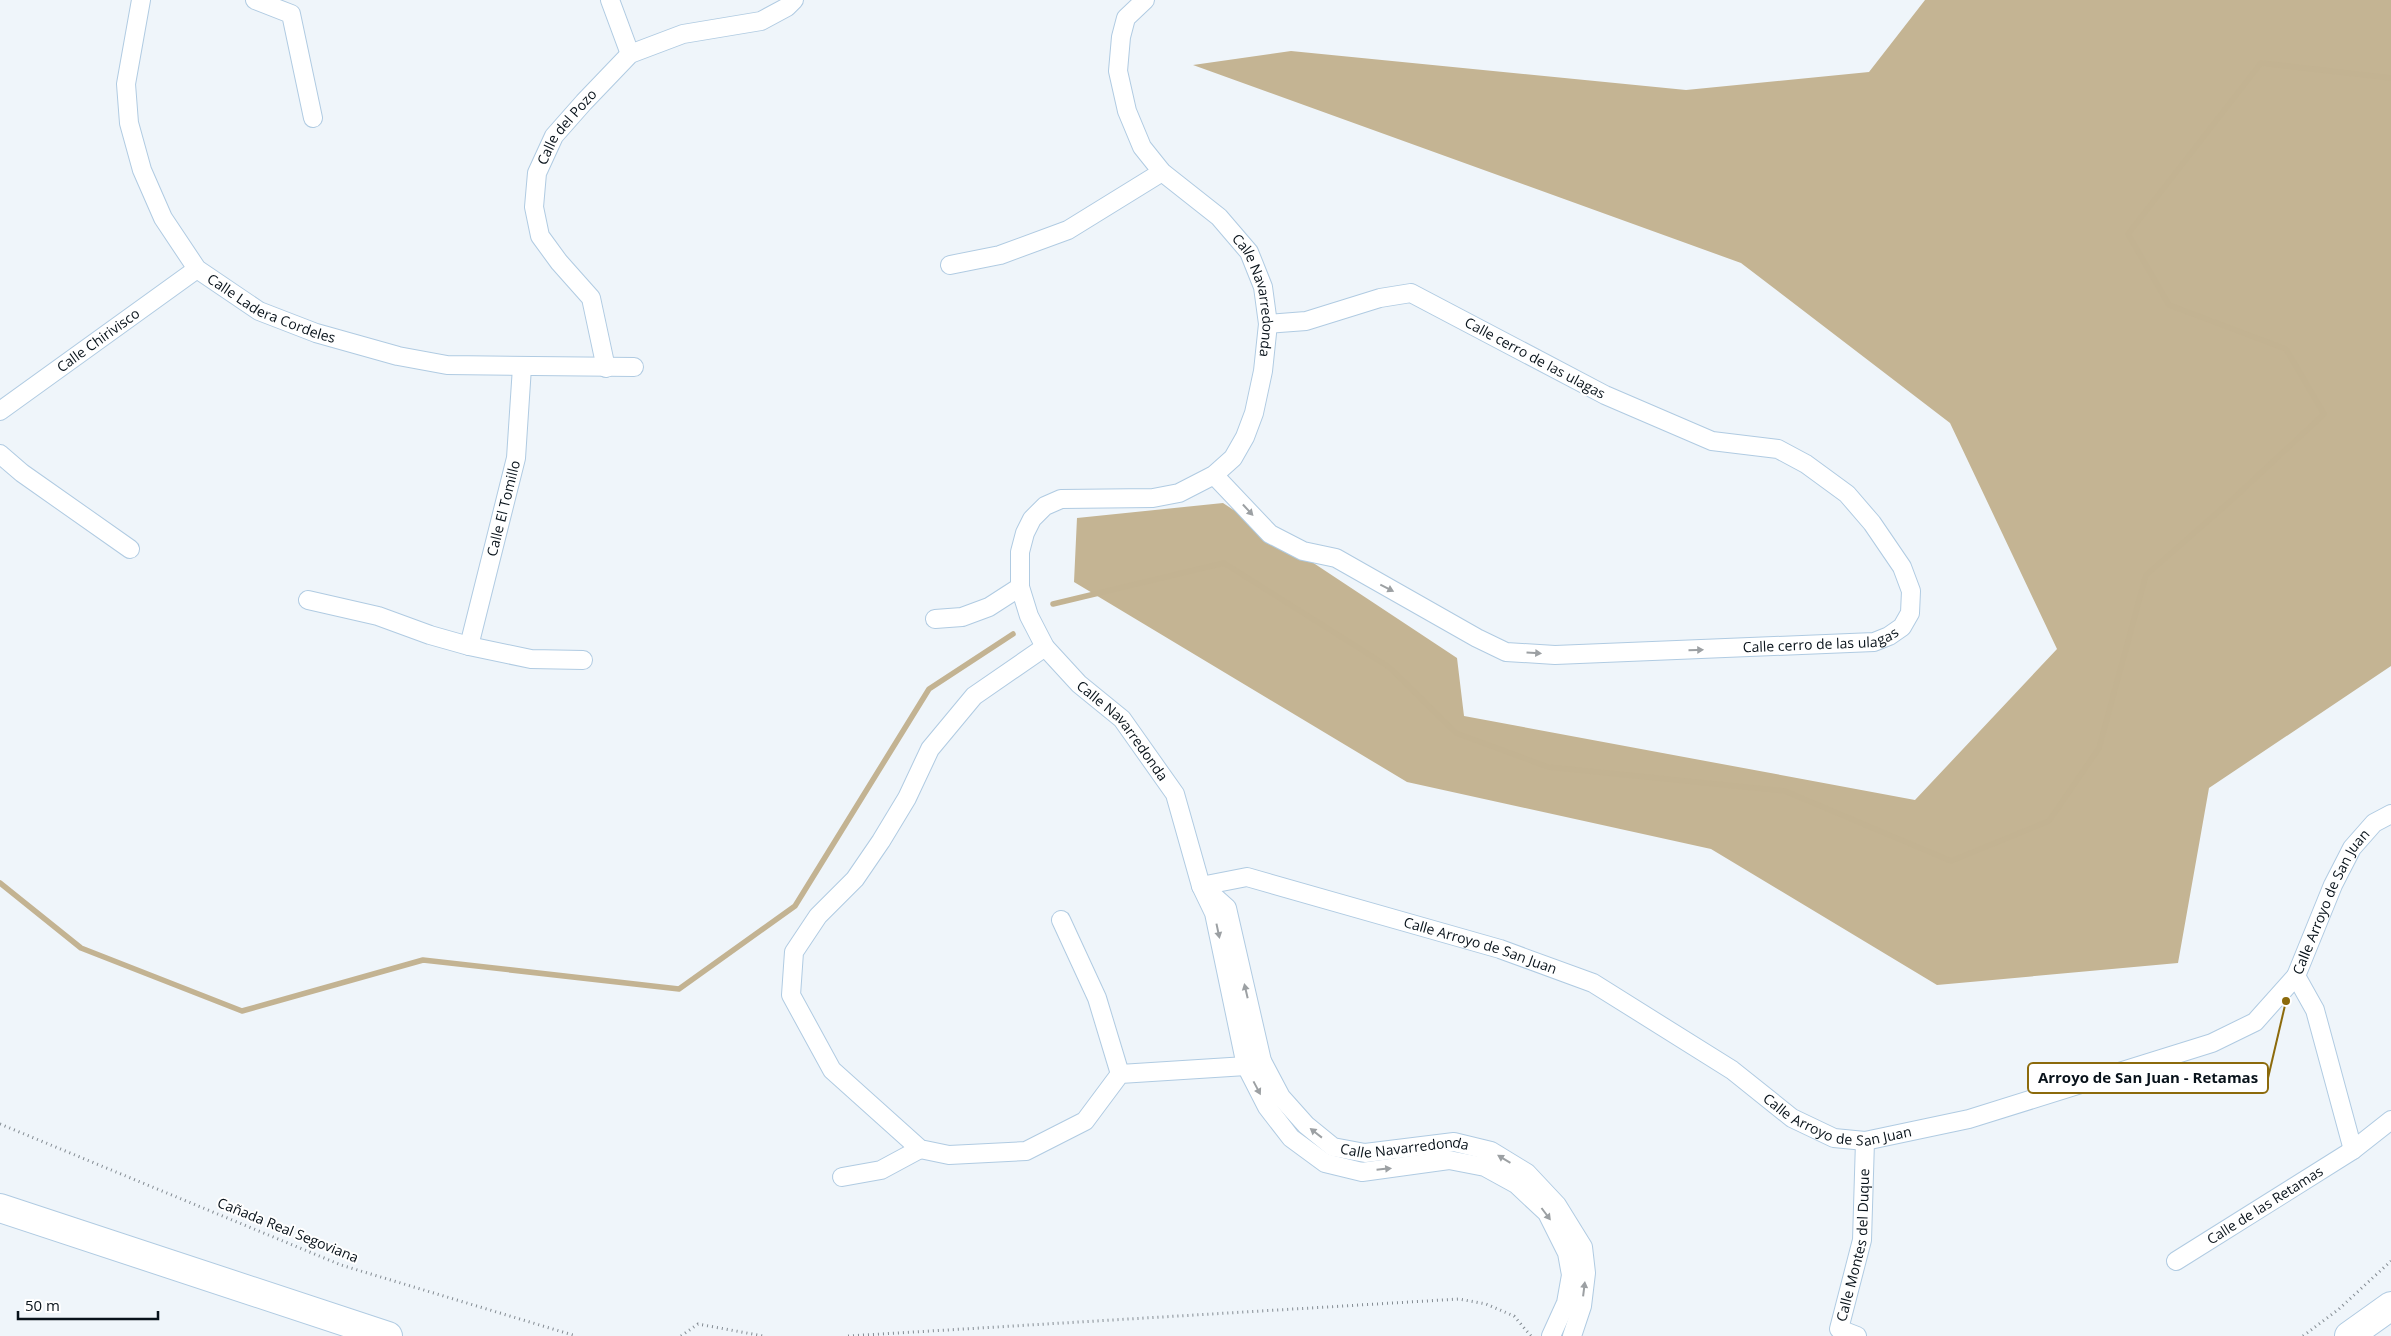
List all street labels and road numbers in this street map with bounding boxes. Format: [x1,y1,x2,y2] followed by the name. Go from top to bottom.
[532,85,601,168] street label: Calle del Pozo
[1228,229,1278,358] street label: Calle Navarredonda
[204,269,338,347] street label: Calle Ladera Cordeles
[53,304,143,376] street label: Calle Chirivisco
[1462,312,1609,403] street label: Calle cerro de las ulagas
[482,458,524,558] street label: Calle El Tomillo
[1742,622,1902,656] street label: Calle cerro de las ulagas
[1073,676,1173,784] street label: Calle Navarredonda
[2288,825,2373,977] street label: Calle Arroyo de San Juan
[1402,912,1560,978] street label: Calle Arroyo de San Juan
[1759,1089,1913,1150] street label: Calle Arroyo de San Juan
[1339,1132,1471,1162] street label: Calle Navarredonda
[2203,1161,2327,1248] street label: Calle de las Retamas
[1831,1168,1873,1324] street label: Calle Montes del Duque
[215,1193,362,1267] street label: Cañada Real Segoviana

